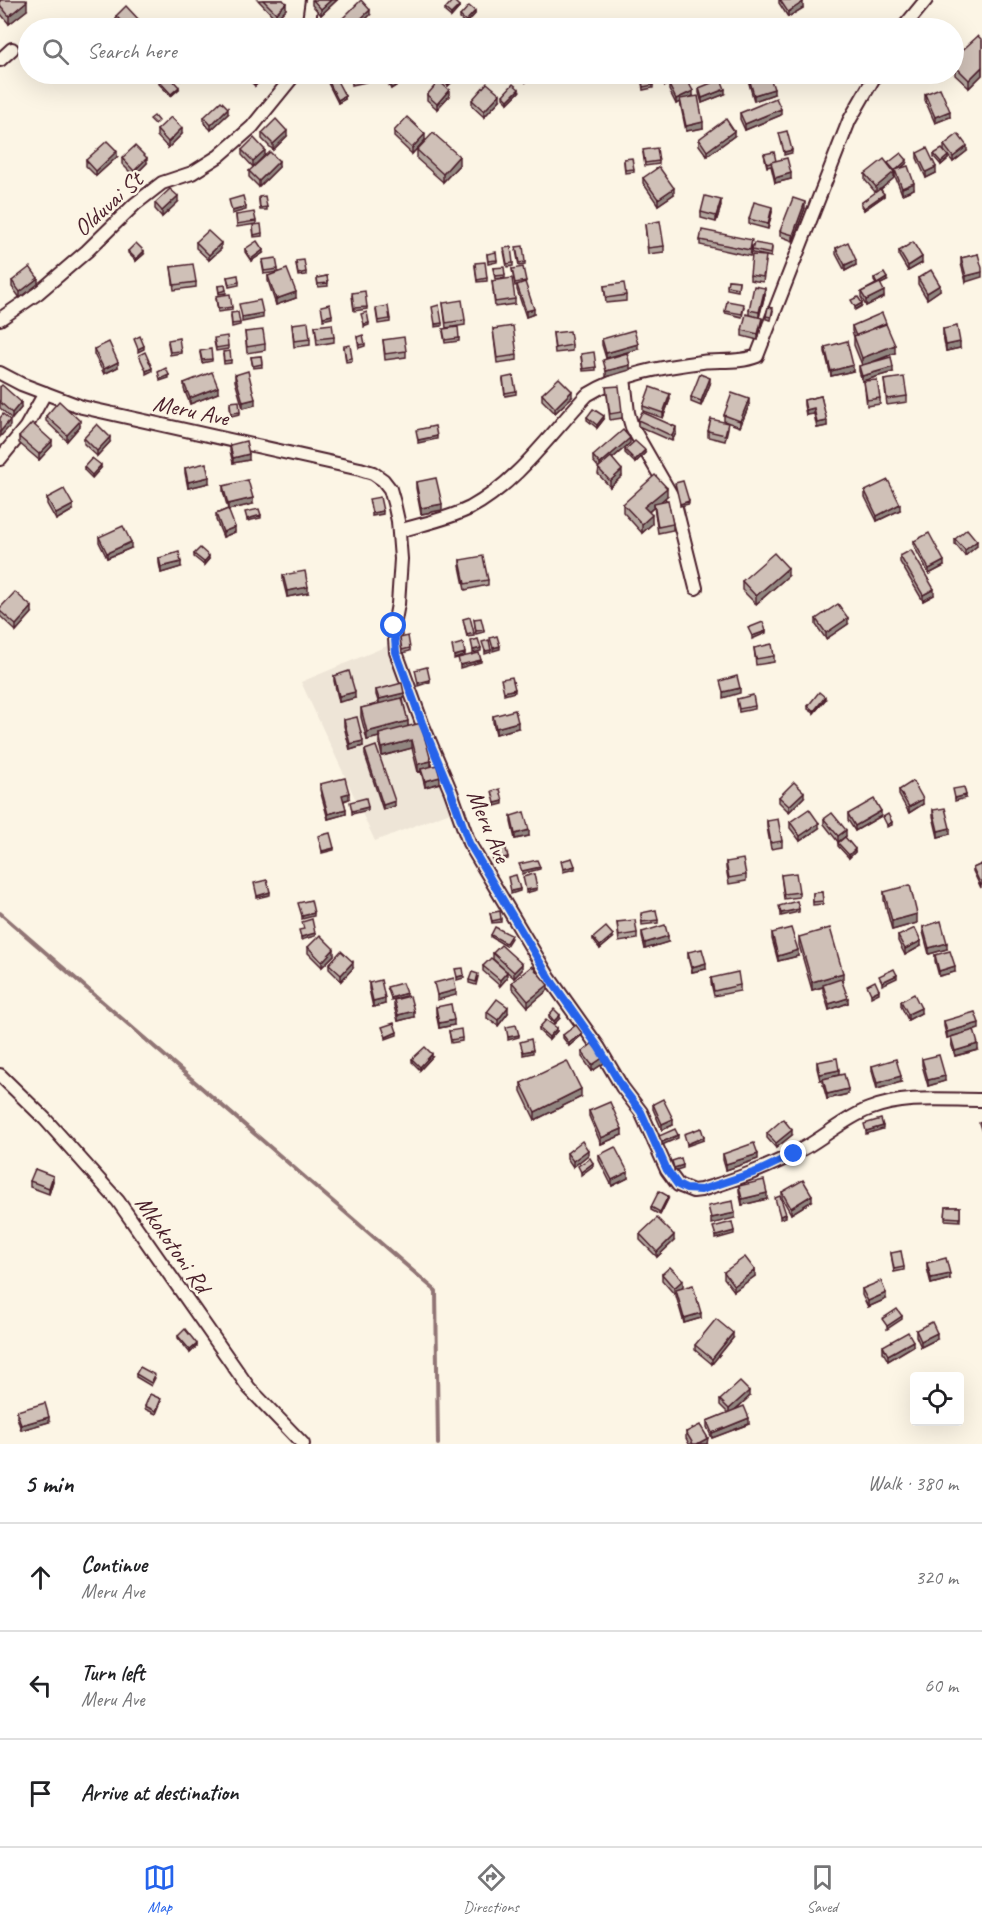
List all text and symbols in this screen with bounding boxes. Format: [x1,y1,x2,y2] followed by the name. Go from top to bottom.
[18,18,964,84] search box
[39,35,72,68] icon: search
[87,37,177,65] text: Search here
[67,164,150,243] street label: Olduvai St
[151,387,234,433] street label: Meru Ave
[380,612,406,638] route start
[460,785,519,869] street label: Meru Ave
[780,1140,806,1166] route end
[129,1190,219,1301] street label: Mkokotoni Rd
[910,1372,964,1426] map controls
[910,1372,964,1426] button: locate
[24,1467,73,1500] text: 5 min
[868,1471,958,1496] text: Walk · 380 m
[81,1551,147,1579] text: Continue
[24,1561,57,1594] icon: ahead
[915,1565,958,1590] text: 320 m
[81,1579,145,1604] text: Meru Ave
[81,1659,145,1687] text: Turn left
[24,1669,57,1702] icon: left
[924,1673,958,1698] text: 60 m
[81,1687,145,1712] text: Meru Ave
[24,1777,57,1810] icon: arrive
[81,1779,238,1807] text: Arrive at destination
[143,1861,176,1917] tab: Map
[463,1861,519,1917] tab: Directions
[806,1861,839,1917] tab: Saved

